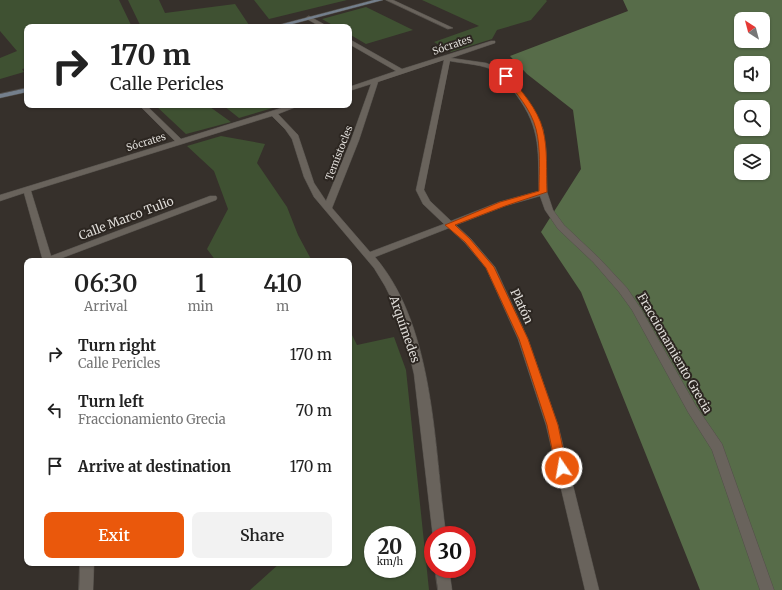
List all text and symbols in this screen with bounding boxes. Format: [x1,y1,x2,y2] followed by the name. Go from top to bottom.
[734,12,770,48] north arrow
[734,12,770,180] map controls
[431,32,473,58] street label: Sócrates
[110,37,191,73] text: 170 m
[44,40,96,92] icon: right
[734,56,770,92] button: sound
[489,59,523,93] pin
[495,65,517,87] icon: arrive
[110,72,224,95] text: Calle Pericles
[734,100,770,136] button: search
[323,124,355,182] street label: Temístocles
[125,130,168,154] street label: Sócrates
[734,144,770,180] button: layers
[76,193,176,243] street label: Calle Marco Tulio
[74,268,138,299] text: 06:30
[195,268,206,299] text: 1
[263,268,302,299] text: 410
[507,286,537,326] street label: Platón
[634,290,716,416] street label: Fraccionamiento Grecia
[386,293,424,365] street label: Arquímedes
[84,298,128,315] text: Arrival
[188,298,213,315] text: min
[276,298,289,315] text: m
[78,336,156,355] text: Turn right
[44,343,66,365] icon: right
[290,345,332,364] text: 170 m
[78,355,160,372] text: Calle Pericles
[78,392,144,411] text: Turn left
[44,399,66,421] icon: left
[296,401,332,420] text: 70 m
[78,411,226,428] text: Fraccionamiento Grecia
[541,447,583,489] position arrow
[44,455,66,477] icon: arrive
[78,457,231,476] text: Arrive at destination
[290,457,332,476] text: 170 m
[44,512,184,558] button: Exit
[192,512,332,558] button: Share
[424,526,476,578] speed limit sign: 30
[378,534,402,559] text: 20
[377,555,403,568] text: km/h

